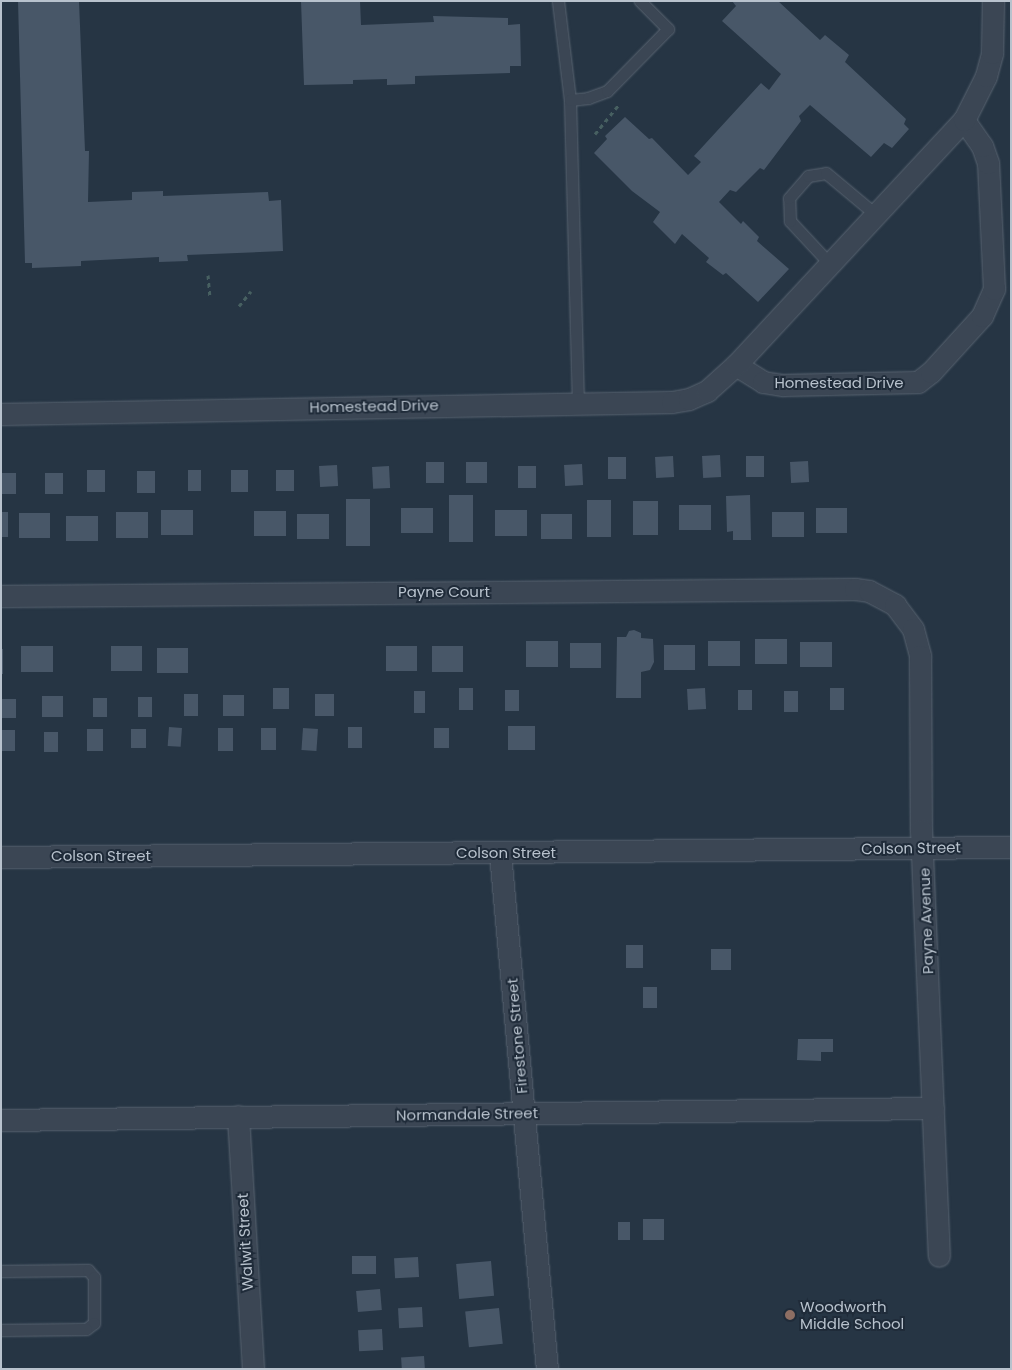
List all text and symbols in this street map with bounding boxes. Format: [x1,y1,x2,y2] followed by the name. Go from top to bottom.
[774,374,904,392] street label: Homestead Drive
[309,396,439,416] street label: Homestead Drive
[398,583,490,601] street label: Payne Court
[861,838,961,858] street label: Colson Street
[456,844,556,862] street label: Colson Street
[51,847,151,865] street label: Colson Street
[915,867,937,975] street label: Payne Avenue
[503,978,531,1094] street label: Firestone Street
[396,1104,538,1124] street label: Normandale Street
[233,1193,257,1291] street label: Walwit Street
[800,1297,904,1332] place label: Woodworth Middle School
[784,1309,796,1321] marker: Woodworth Middle School

